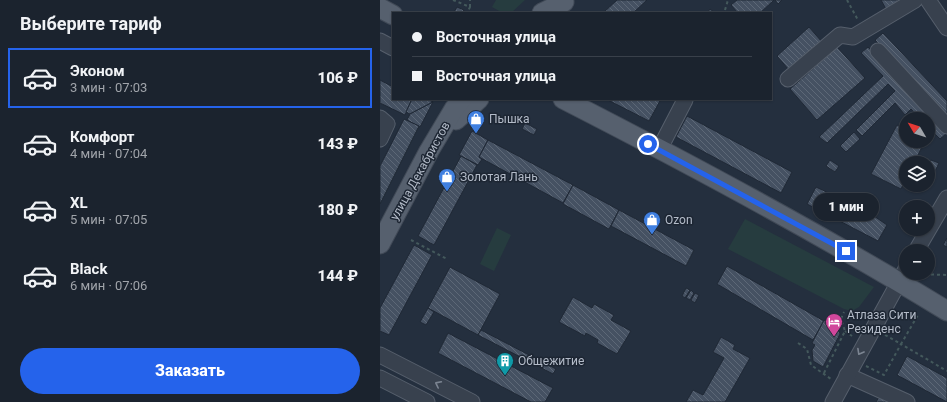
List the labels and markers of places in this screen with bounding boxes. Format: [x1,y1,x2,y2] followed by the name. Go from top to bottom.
[466,109,486,134] shop icon: Пышка
[489,112,530,126] place label: Пышка
[437,167,457,192] shop icon: Золотая Лань
[460,170,538,184] place label: Золотая Лань
[642,210,662,235] shop icon: Ozon
[665,213,693,227] place label: Ozon
[847,308,916,336] place label: Атлаза Сити Резиденс
[824,312,844,337] hotel icon: Атлаза Сити Резиденс
[495,351,515,376] building icon: Общежитие
[518,354,584,368] place label: Общежитие

